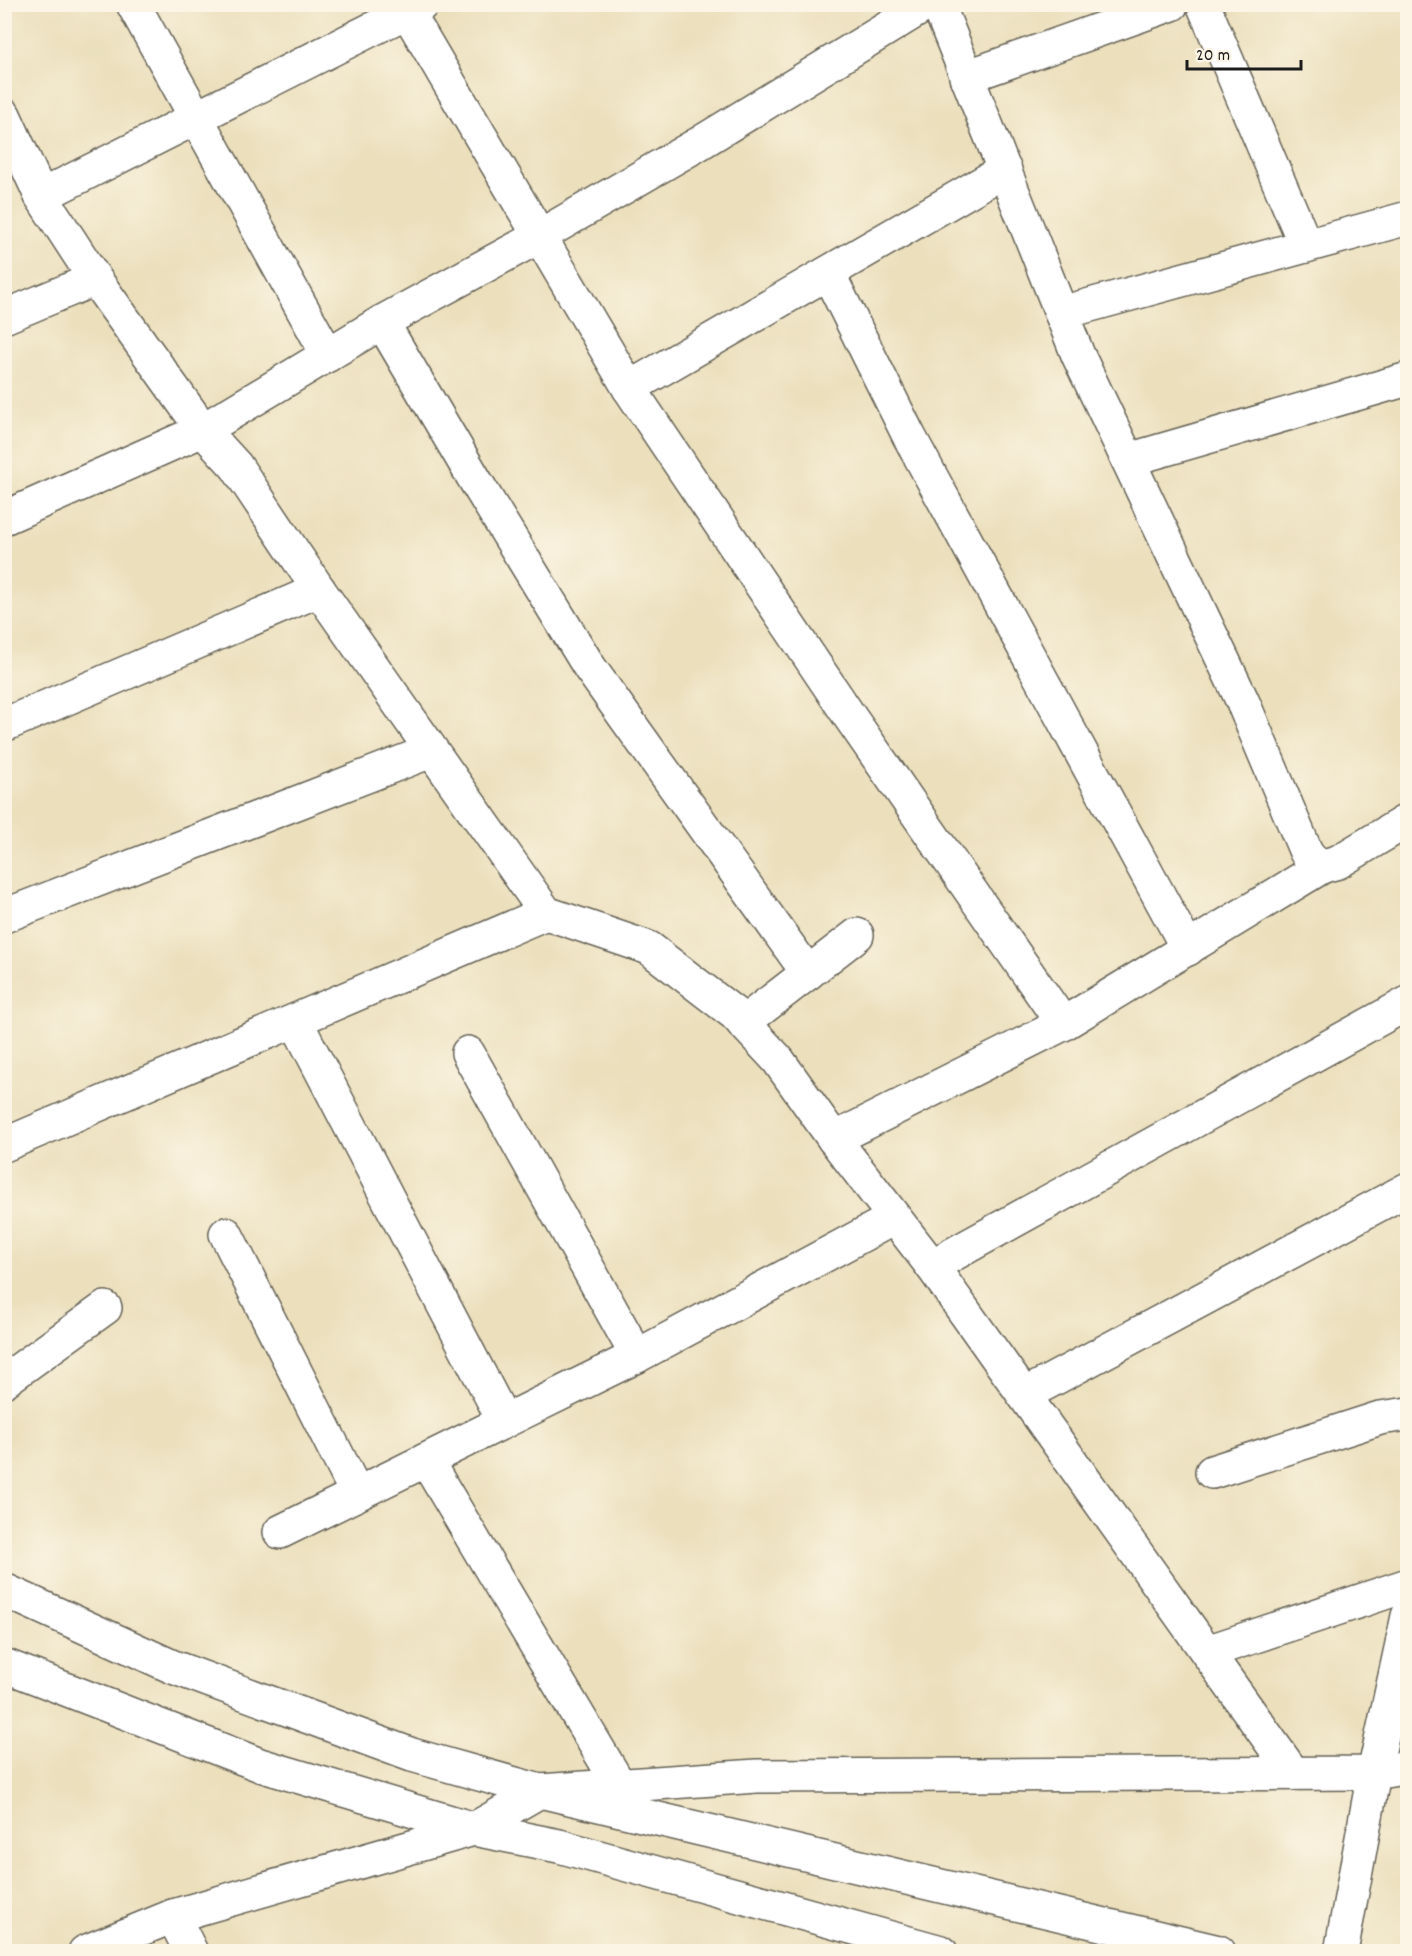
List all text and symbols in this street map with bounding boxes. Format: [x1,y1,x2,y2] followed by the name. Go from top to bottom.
[1187,33,1301,71] scale bar
[1196,44,1230,69] text: 20 m

